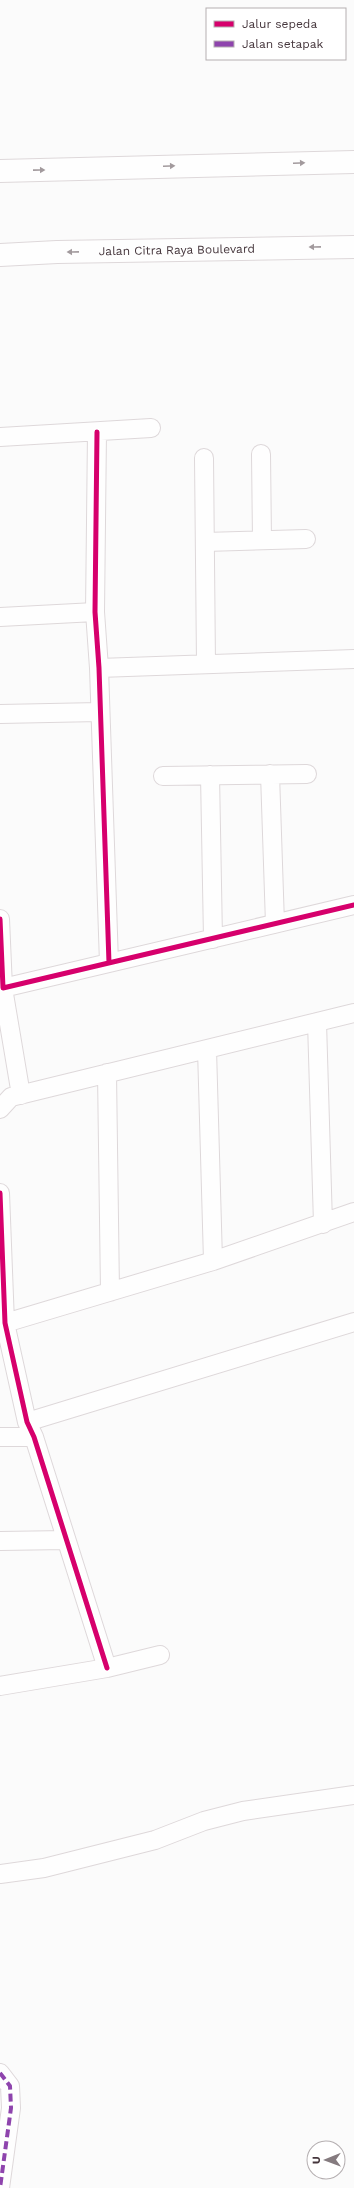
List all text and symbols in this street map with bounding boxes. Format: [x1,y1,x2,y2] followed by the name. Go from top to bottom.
[206,8,346,60] legend
[242,17,317,31] text: Jalur sepeda
[242,37,324,51] text: Jalan setapak
[293,159,305,166] one-way arrow
[163,163,175,170] one-way arrow
[33,167,45,174] one-way arrow
[99,242,255,258] street label: Jalan Citra Raya Boulevard
[309,244,321,251] one-way arrow
[66,249,79,255] one-way arrow
[306,2140,346,2180] north arrow
[310,2156,323,2164] text: U

